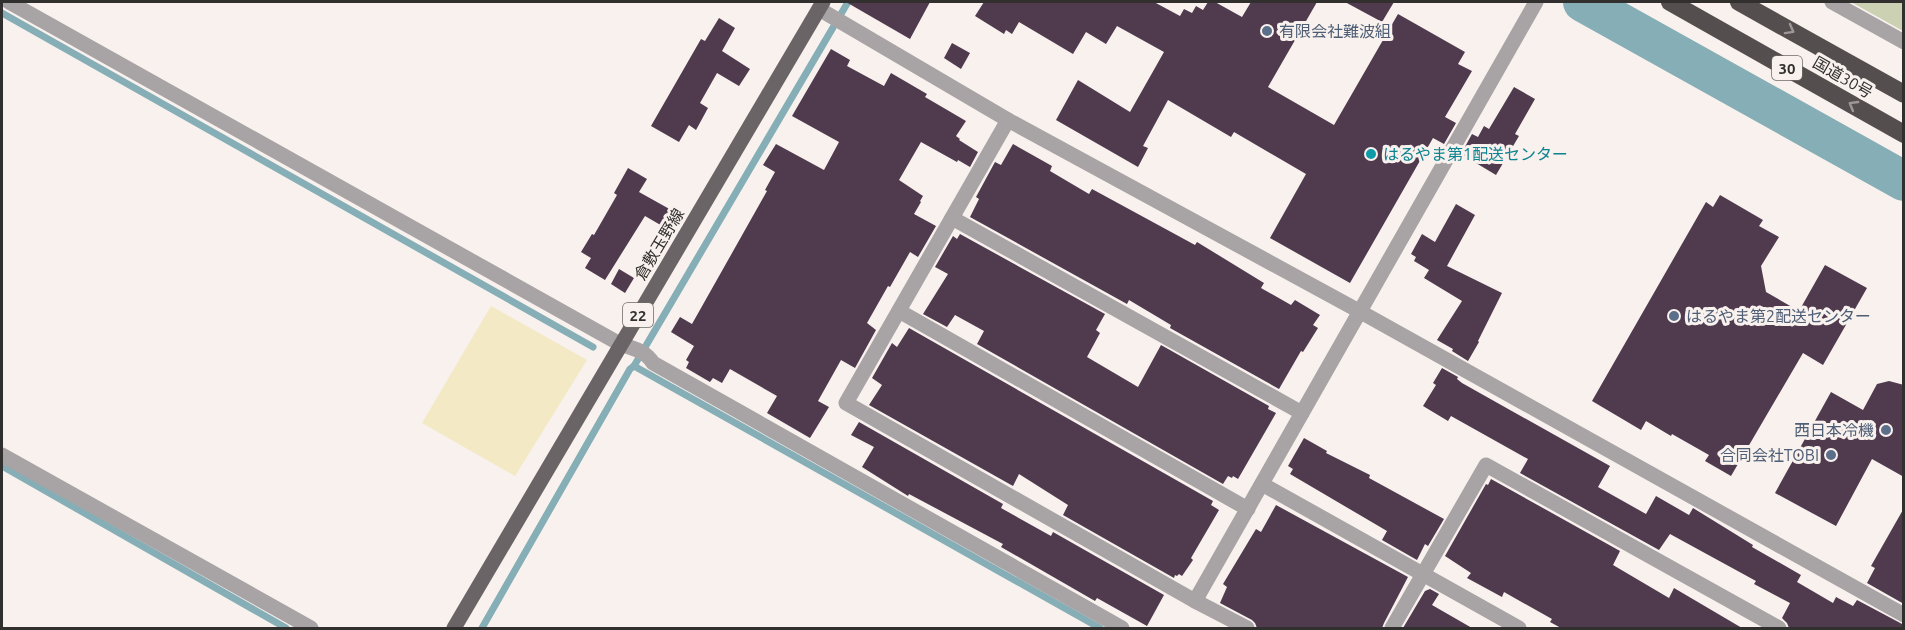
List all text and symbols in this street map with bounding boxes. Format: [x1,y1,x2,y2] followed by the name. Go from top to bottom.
[1279,22,1391,40] place label: 有限会社難波組
[1784,23,1795,34] one-way arrow
[1260,24,1274,38] marker: 有限会社難波組
[1810,53,1876,101] street label: 国道30号
[1772,56,1802,80] road number: 30
[1848,101,1859,112] one-way arrow
[1383,145,1568,163] place label: はるやま第1配送センター
[1364,147,1378,161] marker: はるやま第1配送センター
[631,205,687,283] street label: 倉敷玉野線
[623,303,653,327] road number: 22
[1686,307,1871,325] place label: はるやま第2配送センター
[1667,309,1681,323] marker: はるやま第2配送センター
[1794,421,1874,439] place label: 西日本冷機
[1879,423,1893,437] marker: 西日本冷機
[1720,446,1819,464] place label: 合同会社TOBI
[1824,448,1838,462] marker: 合同会社TOBI

